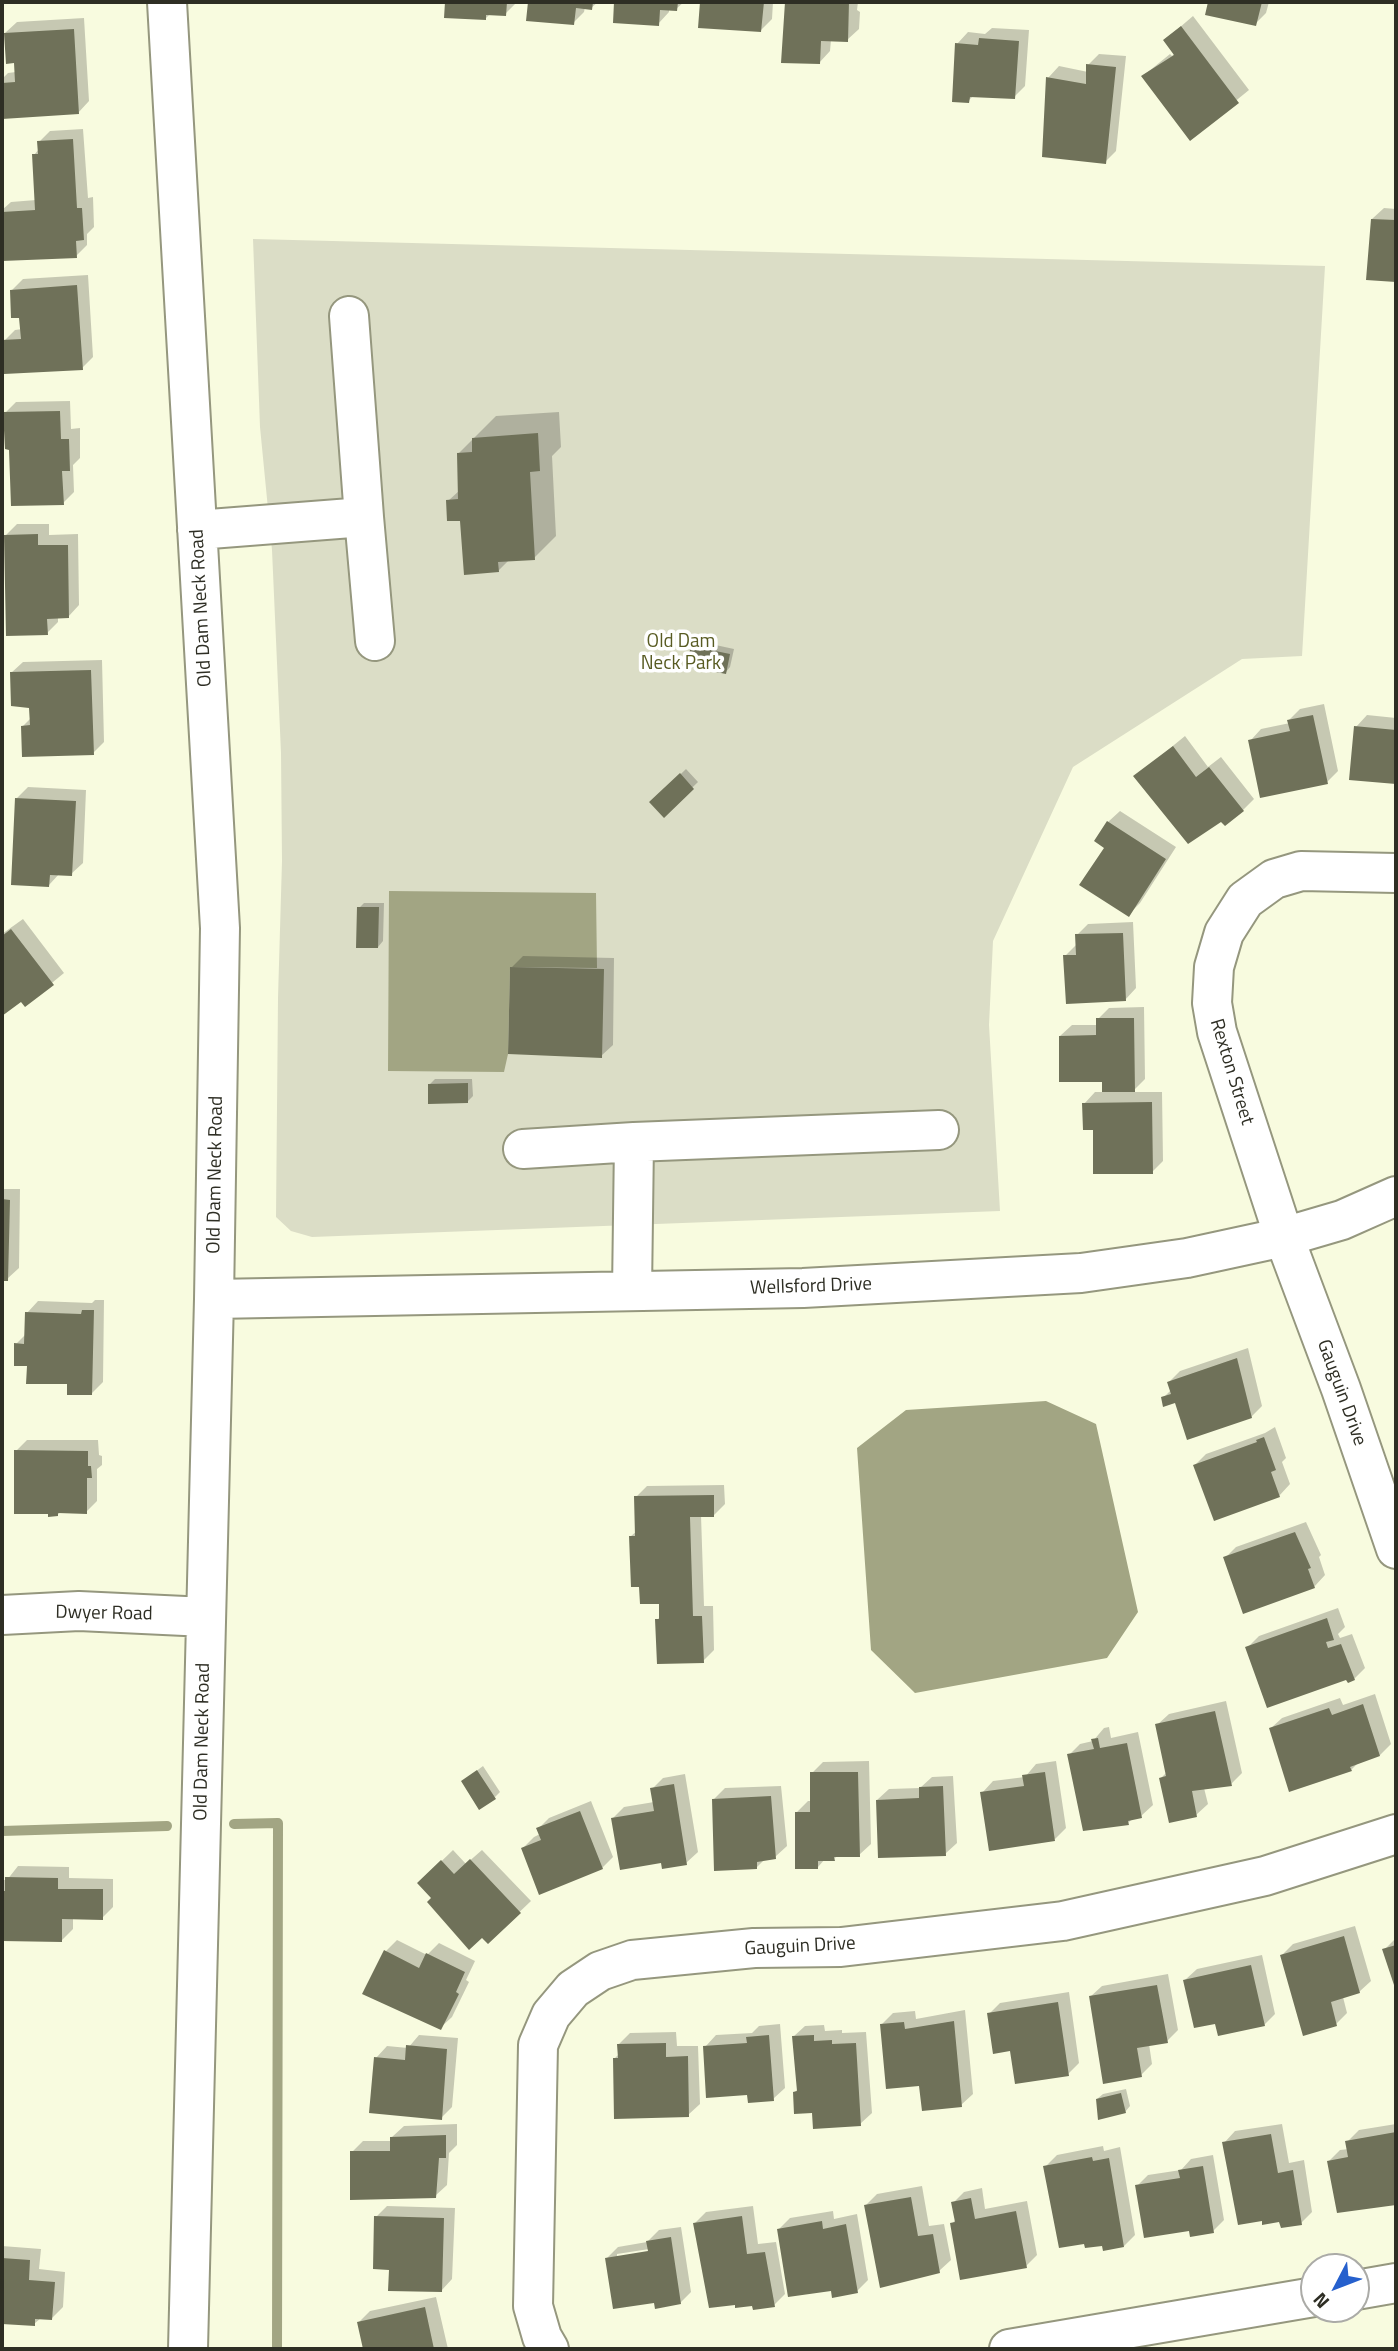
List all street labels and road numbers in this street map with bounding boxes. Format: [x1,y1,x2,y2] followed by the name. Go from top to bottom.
[186,528,218,688] street label: Old Dam Neck Road
[1204,1016,1258,1128] street label: Rexton Street
[203,1096,229,1254] street label: Old Dam Neck Road
[750,1273,872,1301] street label: Wellsford Drive
[1311,1337,1371,1449] street label: Gauguin Drive
[55,1602,153,1626] street label: Dwyer Road
[190,1663,216,1821] street label: Old Dam Neck Road
[744,1933,856,1961] street label: Gauguin Drive

